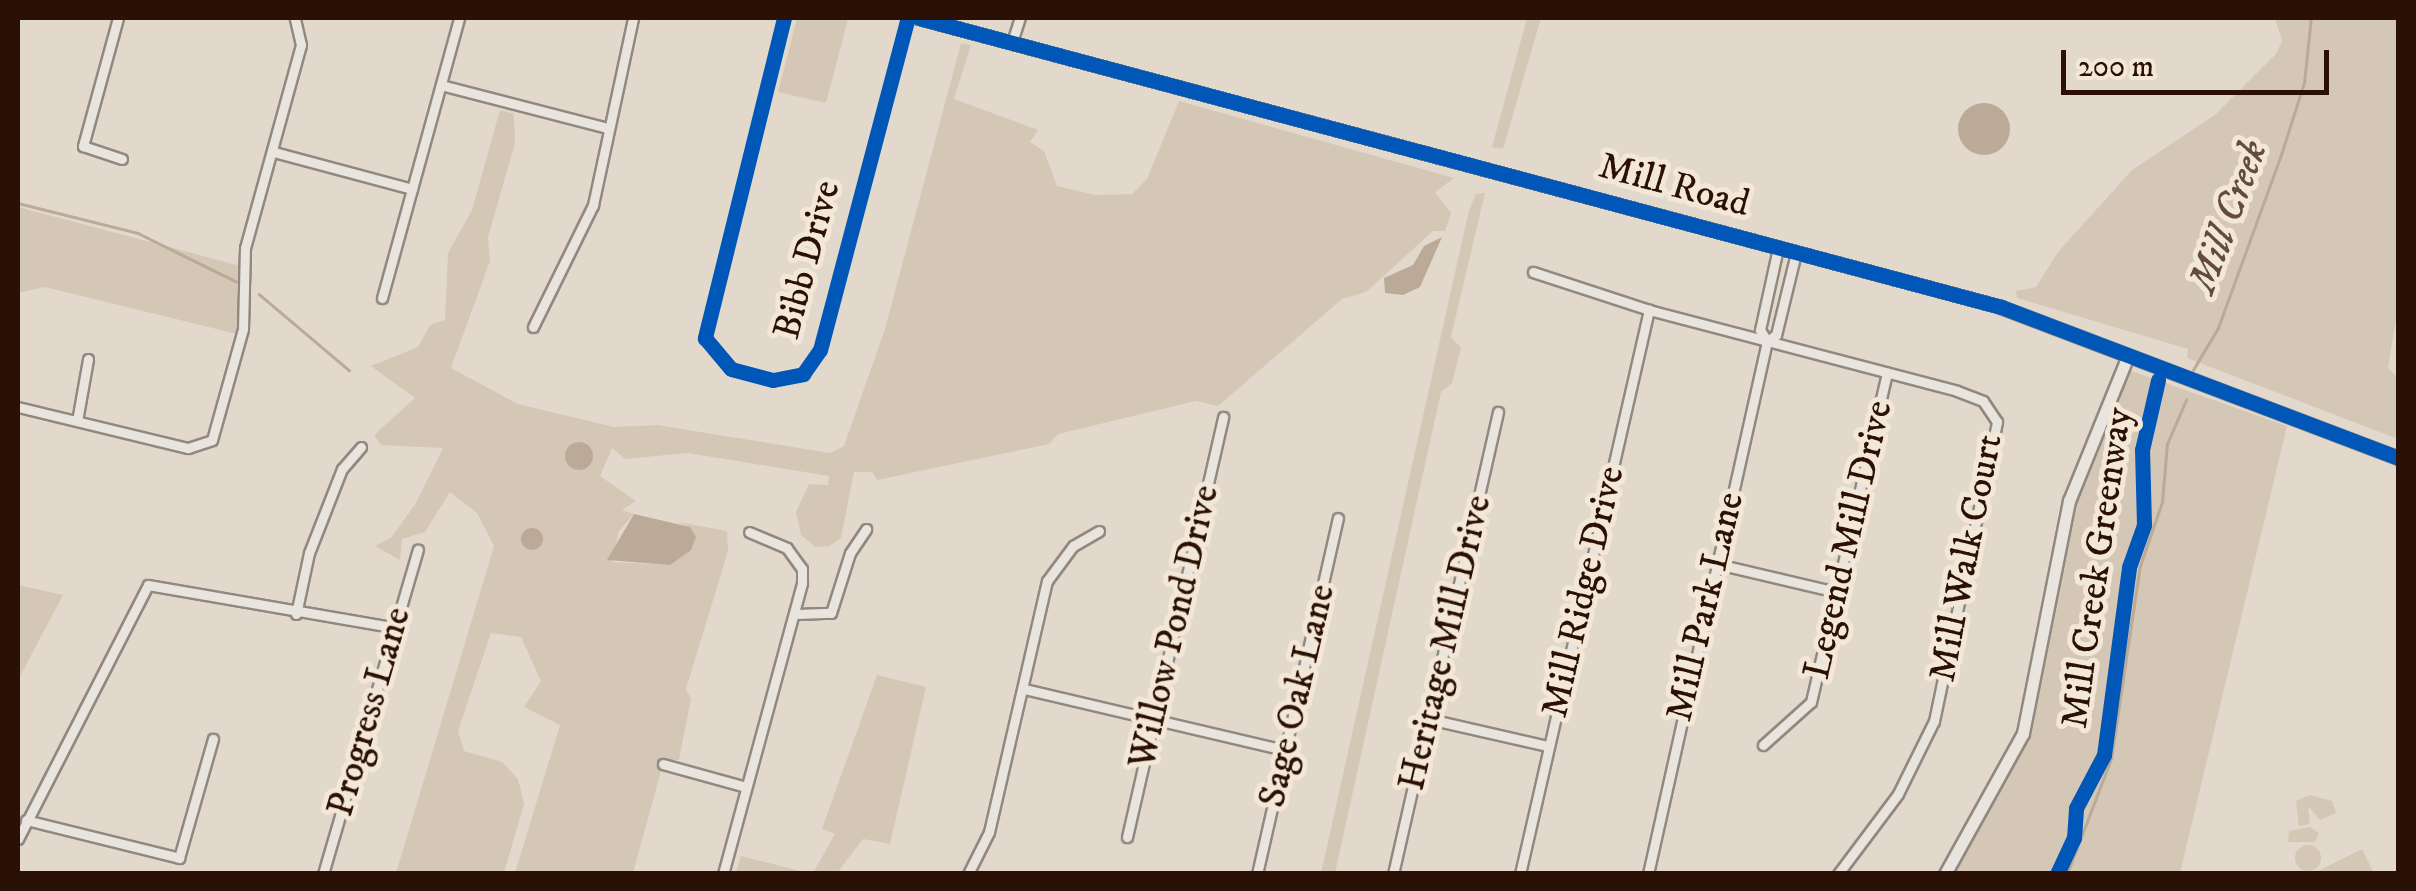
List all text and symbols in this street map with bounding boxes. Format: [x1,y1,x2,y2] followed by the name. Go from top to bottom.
[2066,30,2334,92] scale bar
[2078,49,2154,86] text: 200 m
[2179,134,2279,300] water label: Mill Creek
[1594,144,1754,228] street label: Mill Road
[765,176,851,344] street label: Bibb Drive
[1795,396,1903,684] street label: Legend Mill Drive
[2053,405,2143,731] street label: Mill Creek Greenway
[1921,430,2013,686] street label: Mill Walk Court
[1533,462,1635,722] street label: Mill Ridge Drive
[1120,481,1230,773] street label: Willow Pond Drive
[1658,488,1754,726] street label: Mill Park Lane
[1390,491,1502,795] street label: Heritage Mill Drive
[1250,580,1346,812] street label: Sage Oak Lane
[318,602,422,822] street label: Progress Lane

